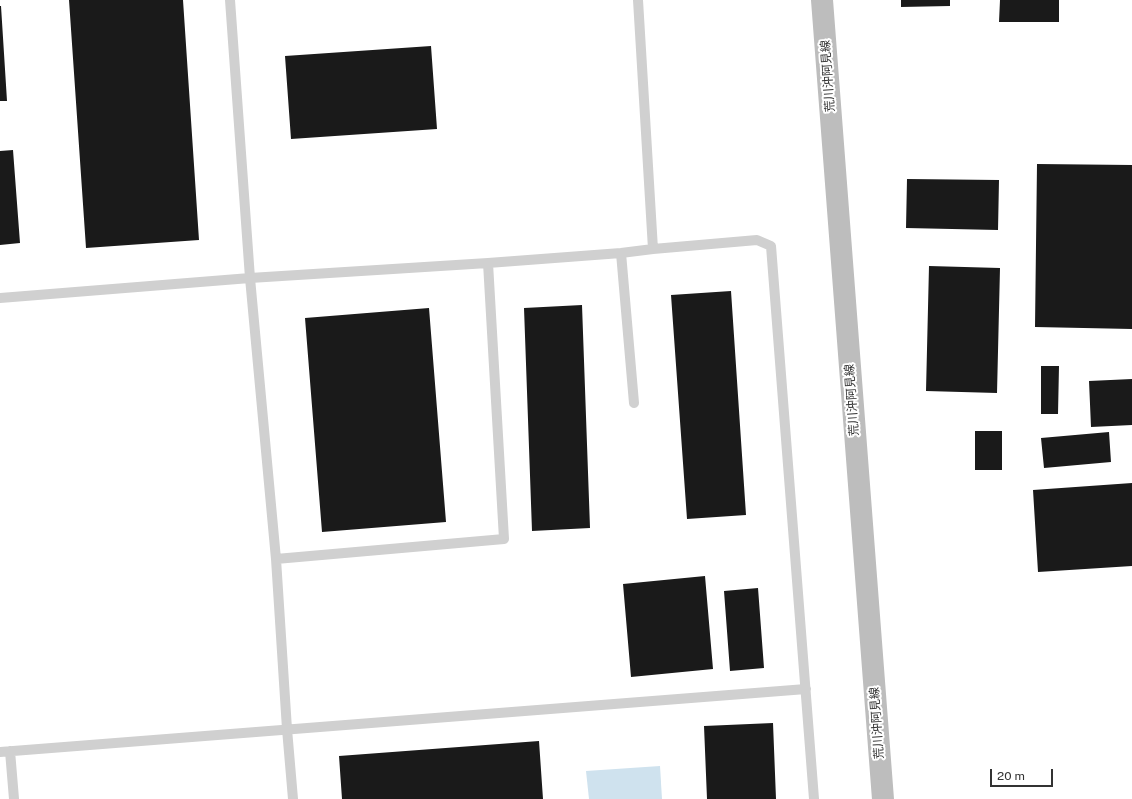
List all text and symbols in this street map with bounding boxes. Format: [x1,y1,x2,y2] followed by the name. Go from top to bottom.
[818,40,838,112] street label: 荒川沖阿見線
[842,364,862,436] street label: 荒川沖阿見線
[867,687,887,759] street label: 荒川沖阿見線
[992,761,1055,787] scale bar
[997,769,1025,783] text: 20 m

